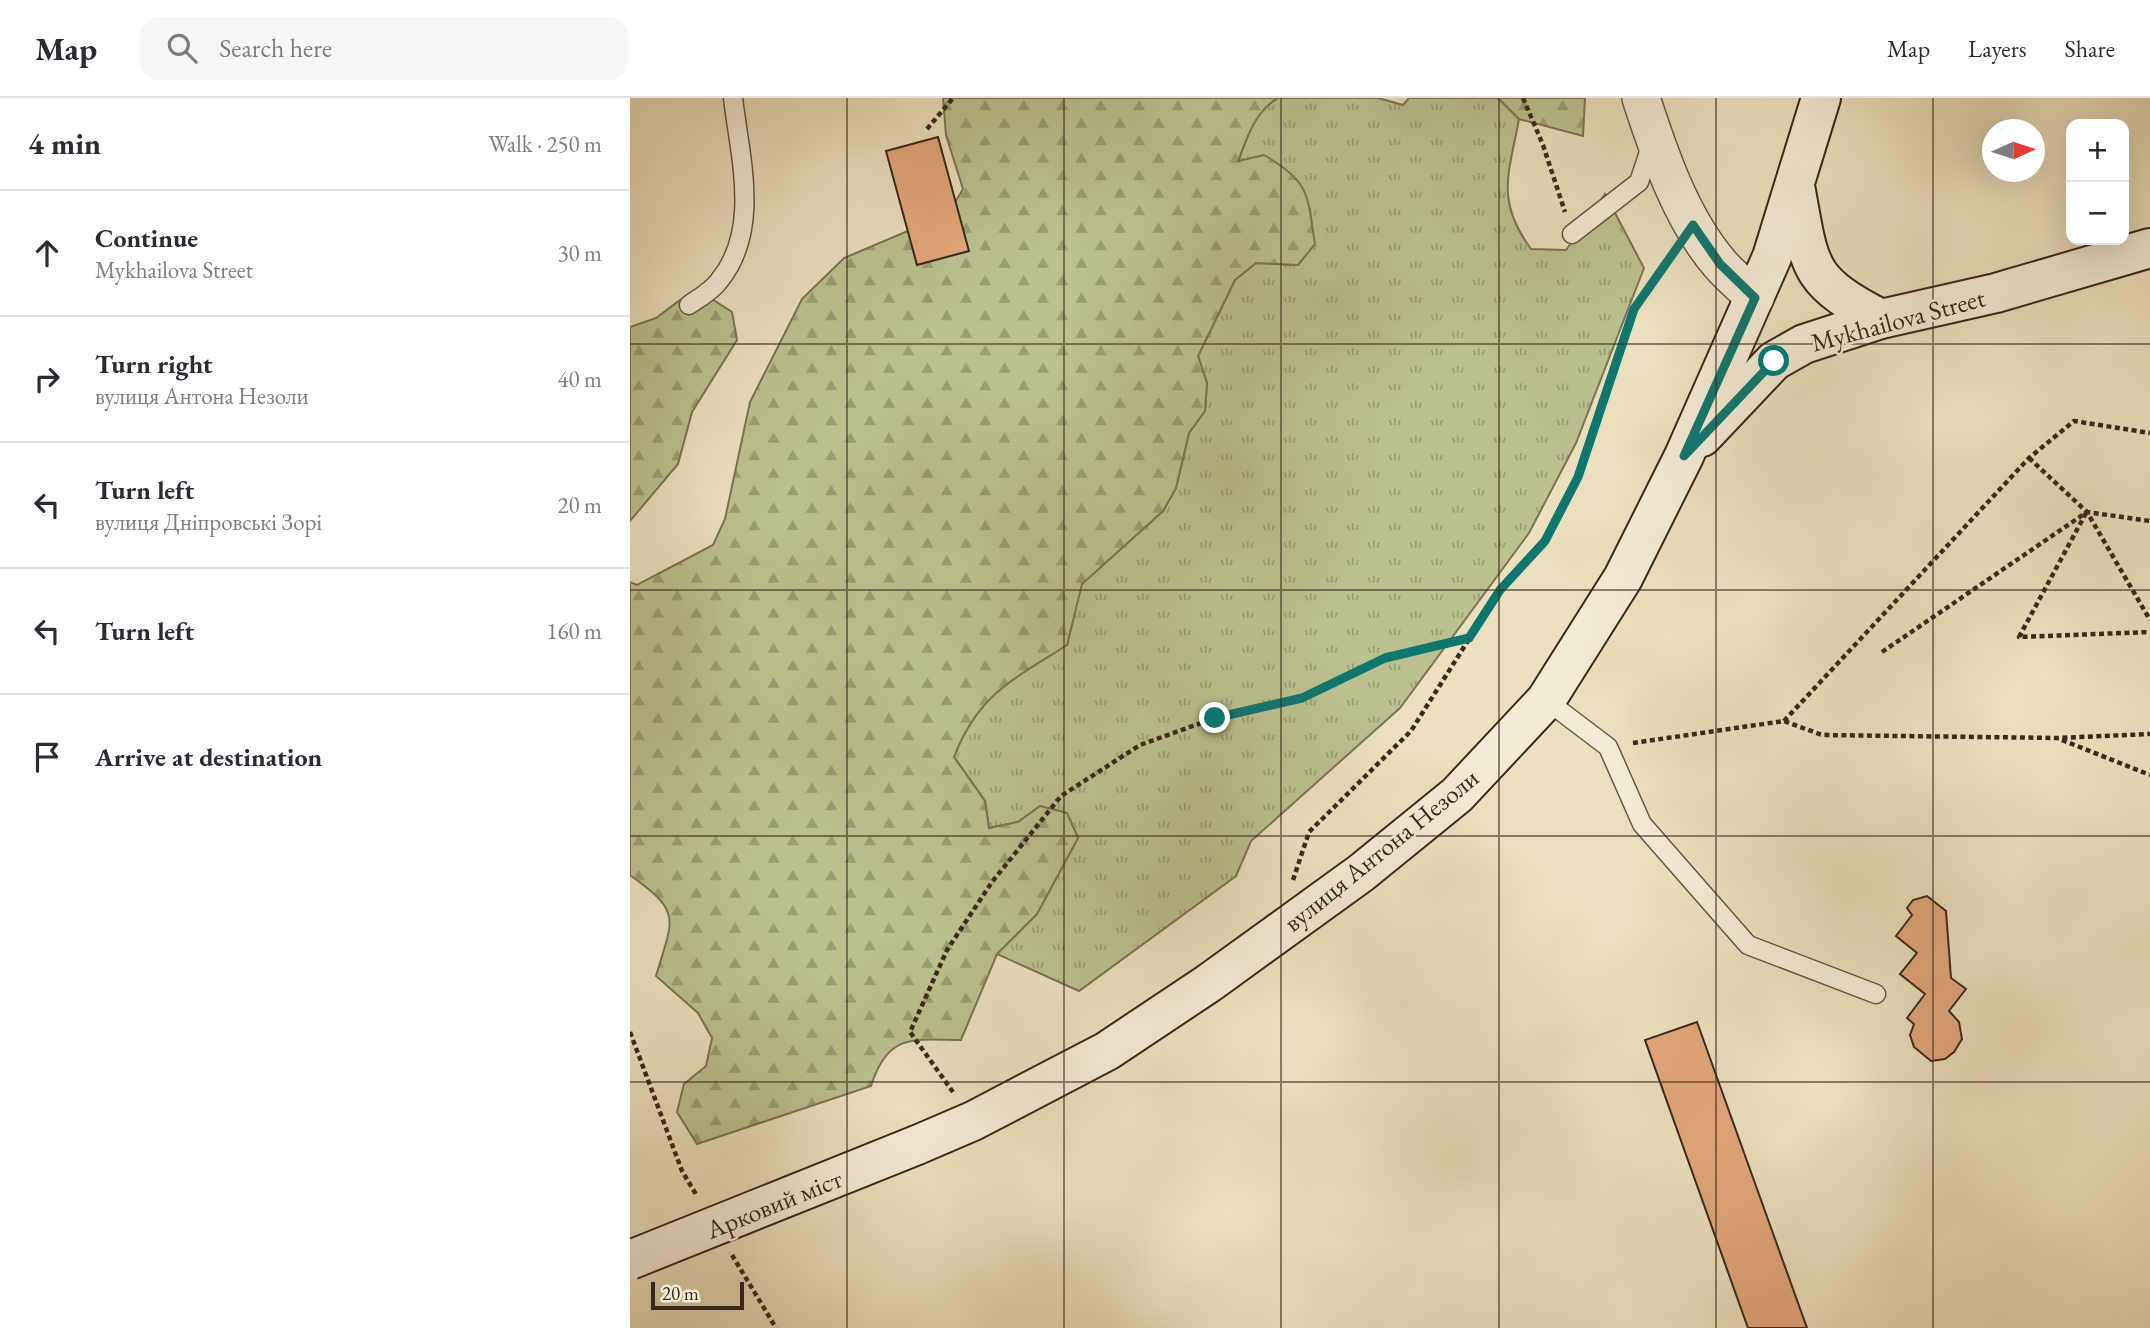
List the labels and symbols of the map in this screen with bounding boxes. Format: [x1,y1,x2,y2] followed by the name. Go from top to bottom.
[1982,119,2045,182] north arrow
[1807,280,1989,360] street label: Mykhailova Street
[1758,345,1789,376] route start
[1199,702,1230,733] route end
[1276,761,1486,939] street label: вулиця Антона Незоли
[700,1161,847,1247] street label: Арковий міст
[651,1279,744,1311] scale bar

